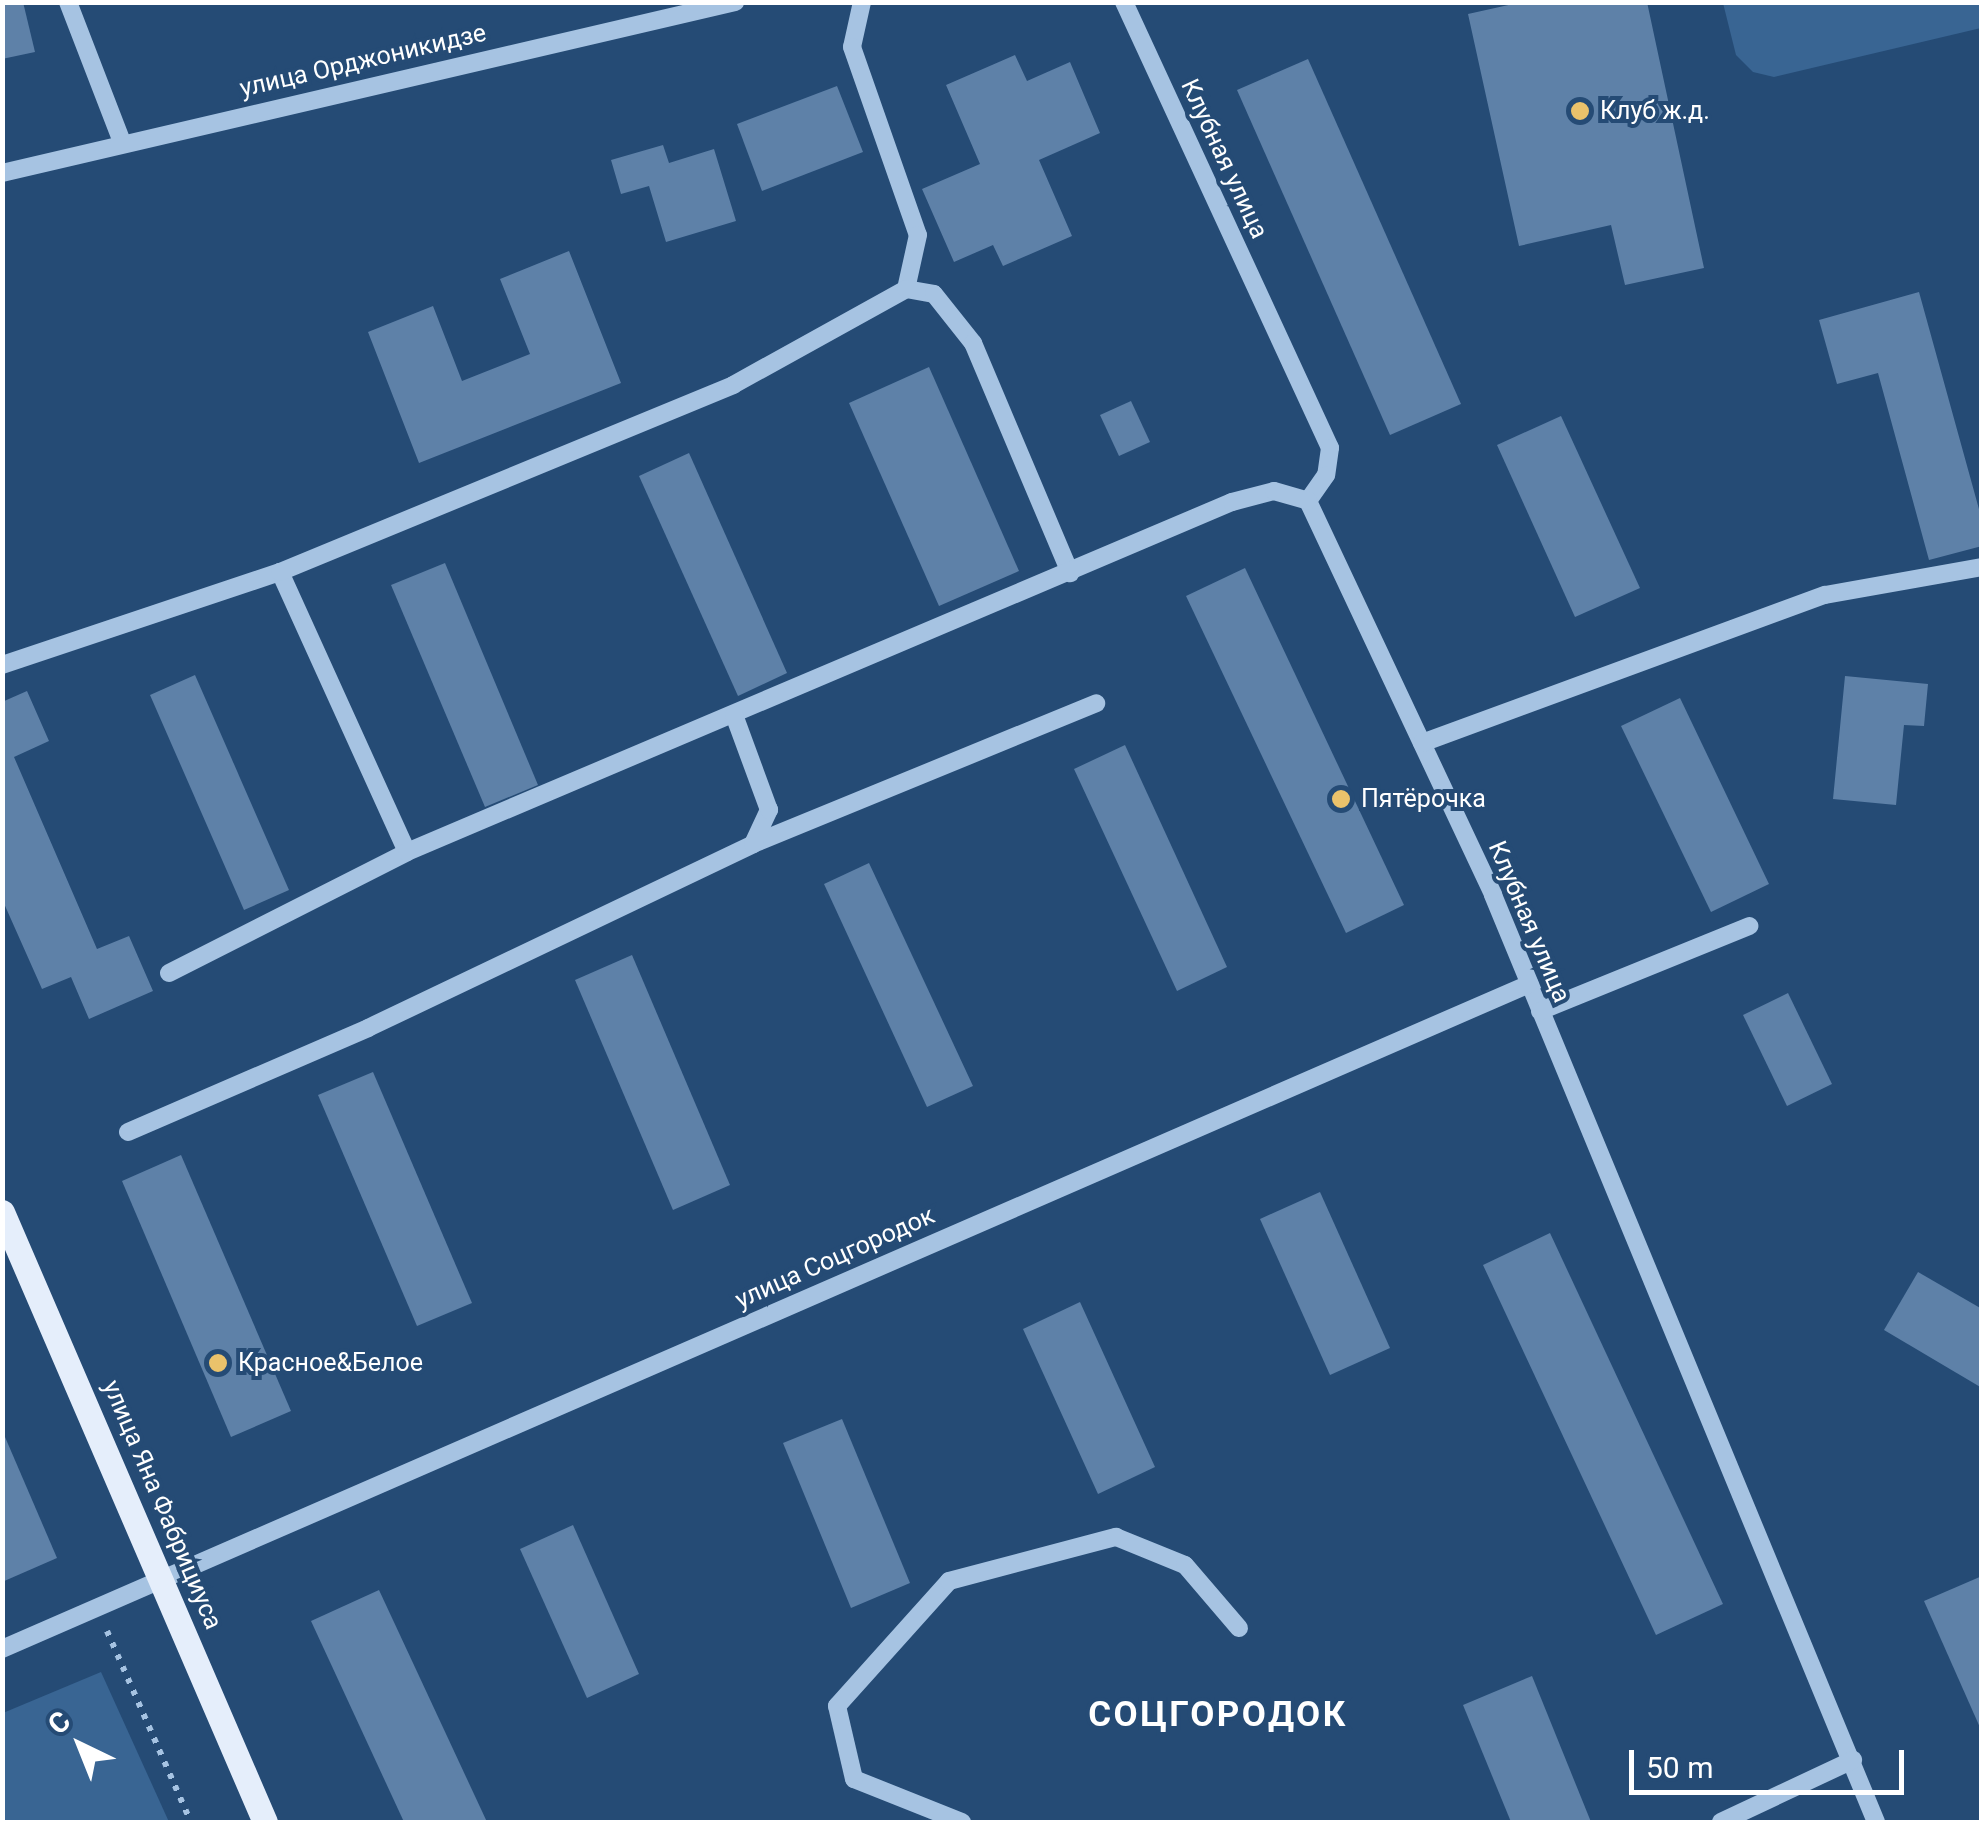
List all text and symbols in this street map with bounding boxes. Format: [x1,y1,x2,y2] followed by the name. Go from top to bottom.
[237,18,489,104] street label: улица Орджоникидзе
[1174,74,1274,244] street label: Клубная улица
[1600,96,1710,126] place label: Клуб ж.д.
[1569,100,1591,122] marker: Клуб ж.д.
[1361,784,1486,814] place label: Пятёрочка
[1330,788,1352,810] marker: Пятёрочка
[1481,837,1577,1007] street label: Клубная улица
[731,1201,939,1315] street label: улица Соцгородок
[238,1348,423,1378] place label: Красное&Белое
[207,1352,229,1374] marker: Красное&Белое
[96,1376,228,1634] street label: улица Яна Фабрициуса
[1088,1694,1348,1736] district label: СОЦГОРОДОК
[30,1695,130,1795] north arrow
[41,1704,77,1741] text: С
[1634,1730,1909,1792] scale bar
[1646,1750,1713,1785] text: 50 m

